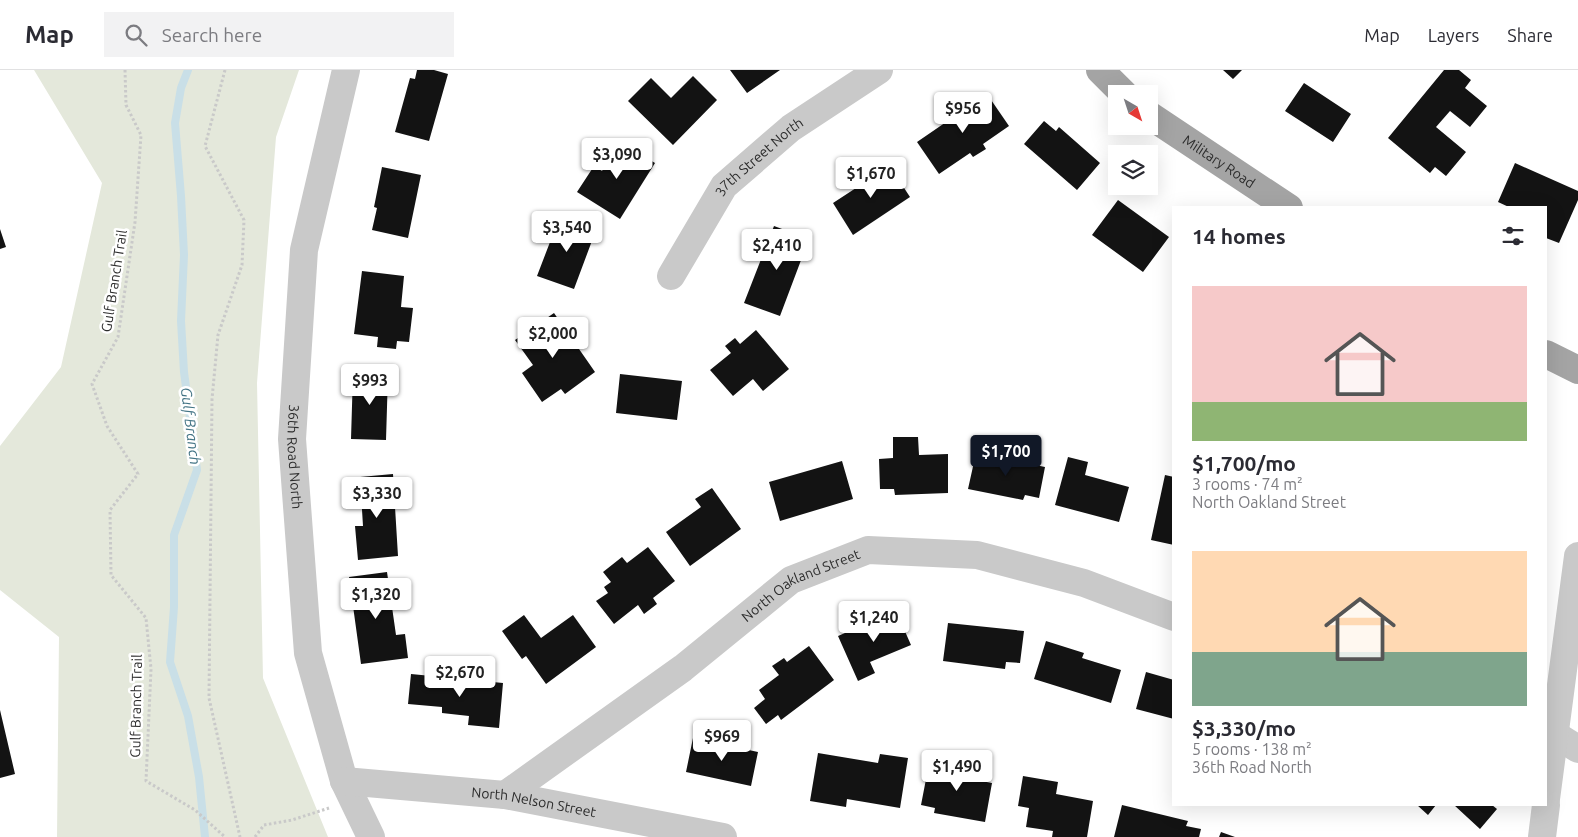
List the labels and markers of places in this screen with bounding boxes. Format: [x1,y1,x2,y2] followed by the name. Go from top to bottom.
[933,92,993,134] pin: $956
[576,138,658,180] pin: $3,090
[830,156,912,199] pin: $1,670
[526,210,608,253] pin: $3,540
[736,228,818,271] pin: $2,410
[512,316,594,359] pin: $2,000
[340,364,400,406] pin: $993
[965,434,1047,477] pin: $1,700
[336,476,418,519] pin: $3,330
[335,578,417,620] pin: $1,320
[833,600,915,643] pin: $1,240
[419,656,501,698] pin: $2,670
[692,720,752,762] pin: $969
[916,750,998,792] pin: $1,490

